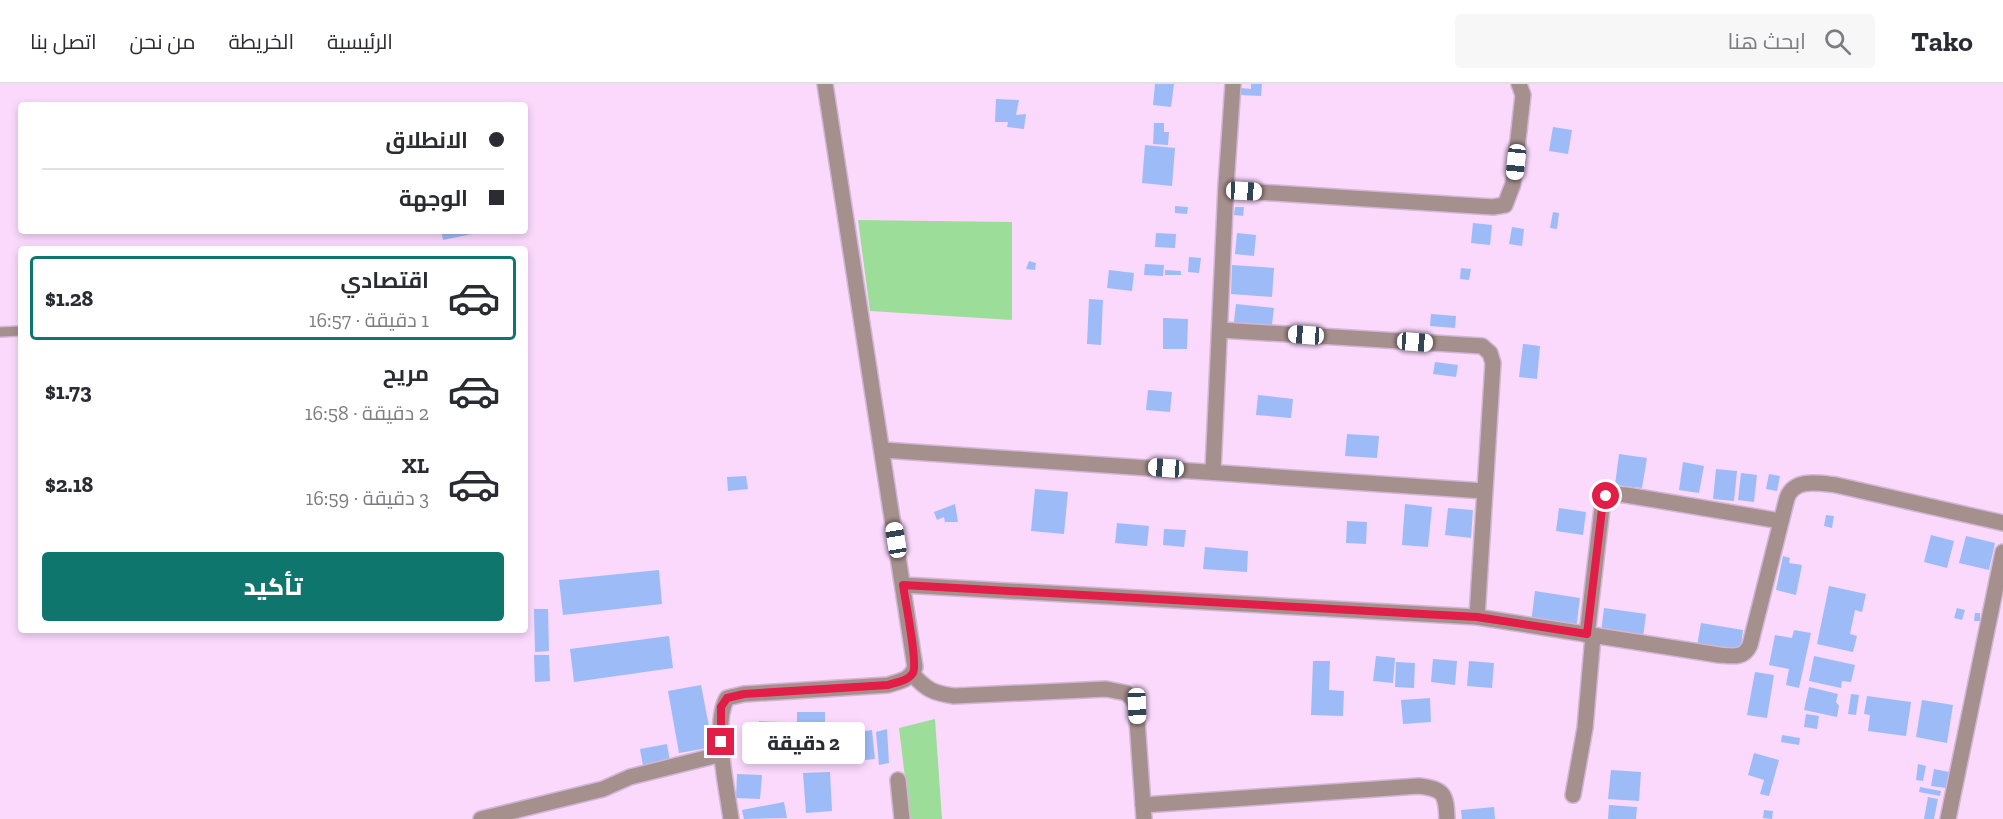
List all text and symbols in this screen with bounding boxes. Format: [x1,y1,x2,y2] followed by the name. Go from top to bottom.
[1455,14,1875,68] search box
[1821,25,1854,58] icon: search
[1911,25,1973,58] text: Tako
[1727,28,1806,55] text: ابحث هنا
[30,29,97,54] text: اتصل بنا
[130,29,195,54] text: من نحن
[228,29,294,54] text: الخريطة
[327,29,393,54] text: الرئيسية
[385,127,468,154] text: الانطلاق
[1505,143,1527,181] car
[1226,181,1262,201] car
[399,185,468,212] text: الوجهة
[340,267,429,294] text: اقتصادي
[447,271,501,325] icon: car
[45,285,93,312] text: $1.28
[309,308,429,332] text: 1 دقيقة · 16:57
[1287,325,1325,345] car
[1396,332,1434,352] car
[383,360,429,387] text: مريح
[447,364,501,418] icon: car
[45,378,92,405] text: $1.73
[305,401,429,425] text: 2 دقيقة · 16:58
[402,452,429,479] text: XL
[447,457,501,511] icon: car
[1147,458,1185,478] car
[45,471,93,498] text: $2.18
[1592,482,1619,509] route start
[306,486,429,510] text: 3 دقيقة · 16:59
[884,521,908,559] car
[42,552,504,621] button: تأكيد
[1127,688,1147,724] car
[742,721,865,763] callout: 2 دقيقة
[707,728,734,755] route end
[767,731,840,755] text: 2 دقيقة

